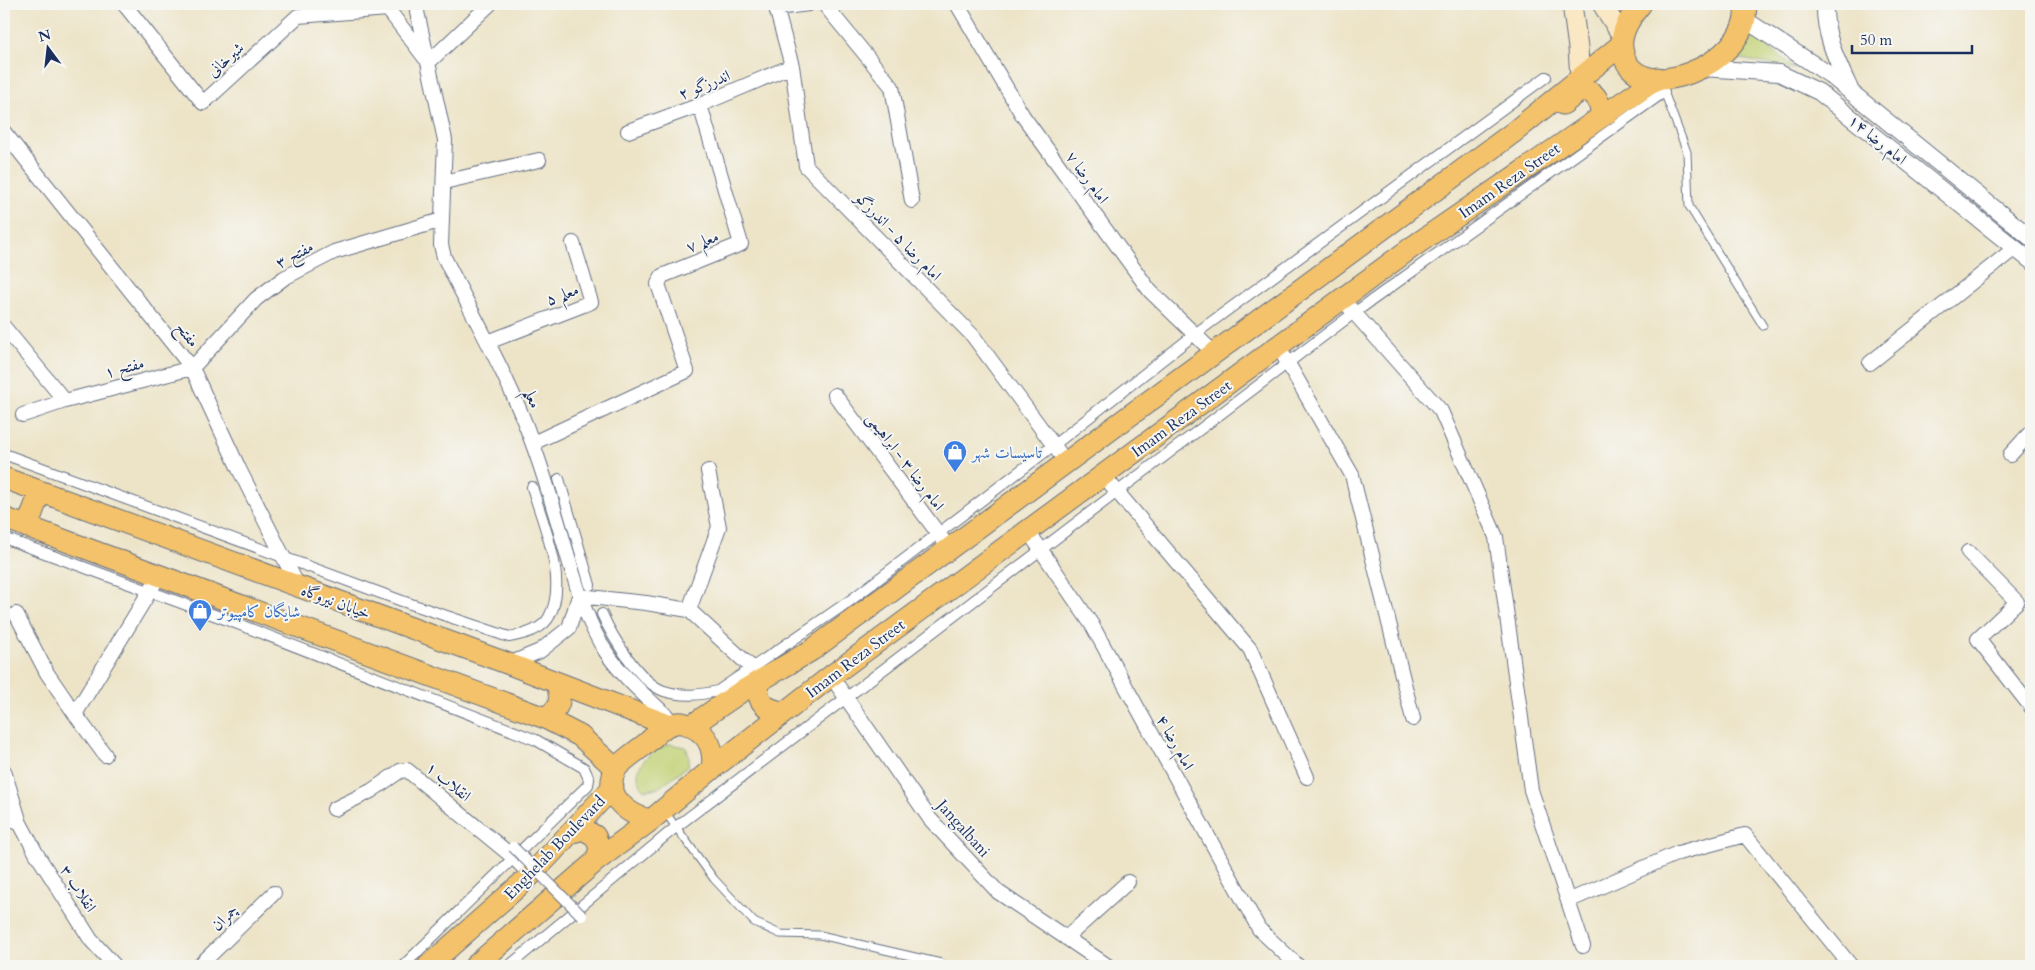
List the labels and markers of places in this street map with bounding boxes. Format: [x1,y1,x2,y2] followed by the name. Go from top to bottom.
[942,439,968,473] shop icon: تاسیسات شهر
[970,442,1043,464] place label: تاسیسات شهر
[187,598,213,632] shop icon: شایگان کامپیوتر
[216,601,300,623] place label: شایگان کامپیوتر

